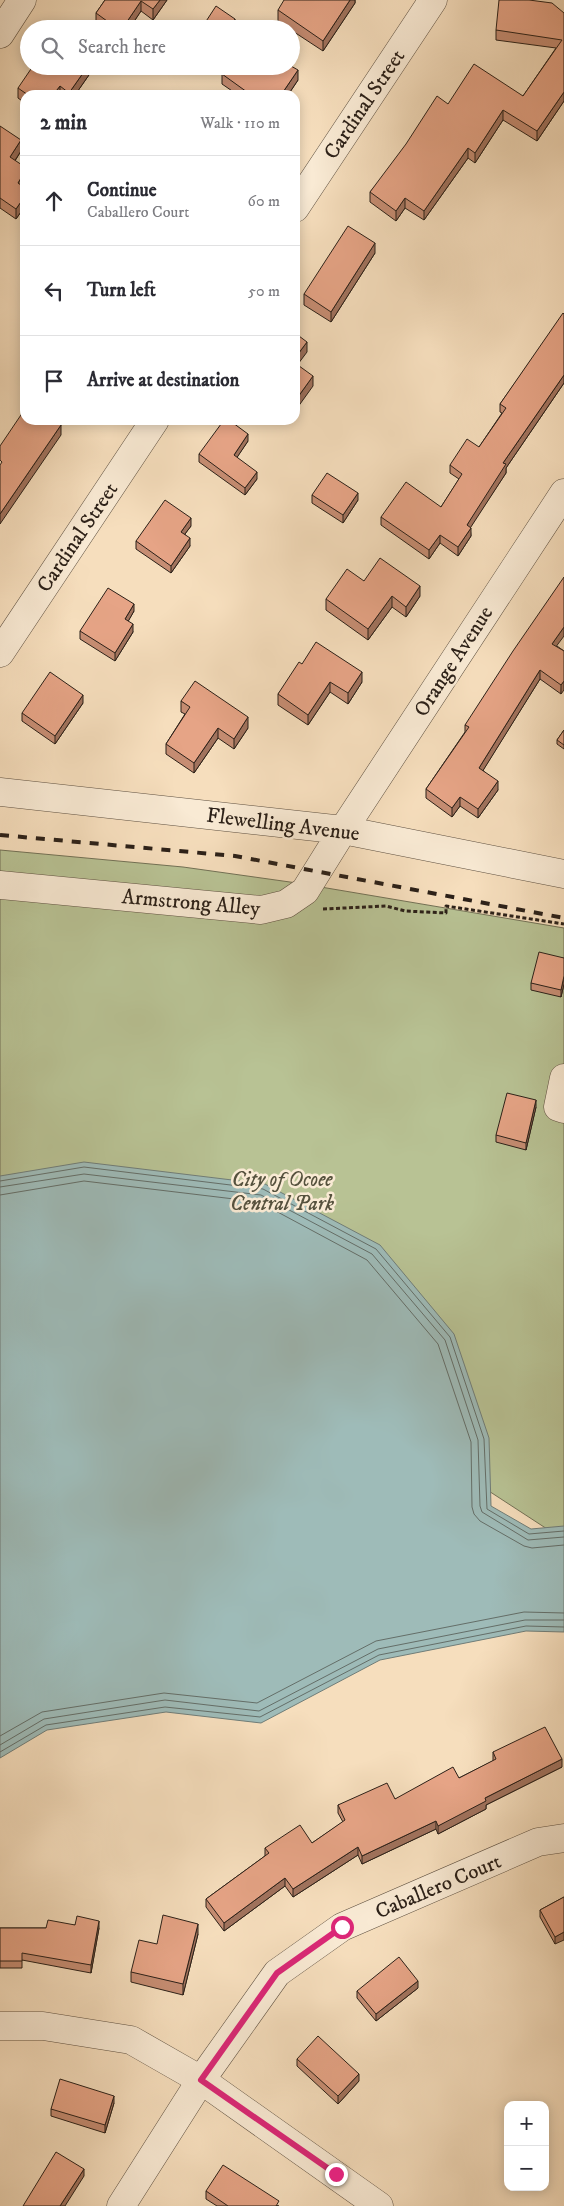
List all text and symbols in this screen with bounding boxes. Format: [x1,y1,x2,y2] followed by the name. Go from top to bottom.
[20,20,300,75] search box
[38,34,66,62] icon: search
[78,36,166,59] text: Search here
[319,44,411,164] street label: Cardinal Street
[40,110,87,136] text: 2 min
[200,113,280,133] text: Walk · 110 m
[87,179,157,202] text: Continue
[40,187,68,215] icon: ahead
[248,191,280,211] text: 60 m
[87,202,189,222] text: Caballero Court
[40,277,68,305] icon: left
[87,279,156,302] text: Turn left
[248,281,280,301] text: 50 m
[40,367,68,395] icon: arrive
[87,369,239,392] text: Arrive at destination
[32,477,124,597] street label: Cardinal Street
[408,601,499,722] street label: Orange Avenue
[205,803,361,847] street label: Flewelling Avenue
[121,884,262,922] street label: Armstrong Alley
[230,1167,334,1217] park label: City of Ocoee Central Park
[372,1849,506,1925] street label: Caballero Court
[331,1916,354,1939] route start
[504,2101,549,2191] map controls
[504,2101,549,2146] button: +
[504,2146,549,2191] button: −
[325,2163,348,2186] route end

